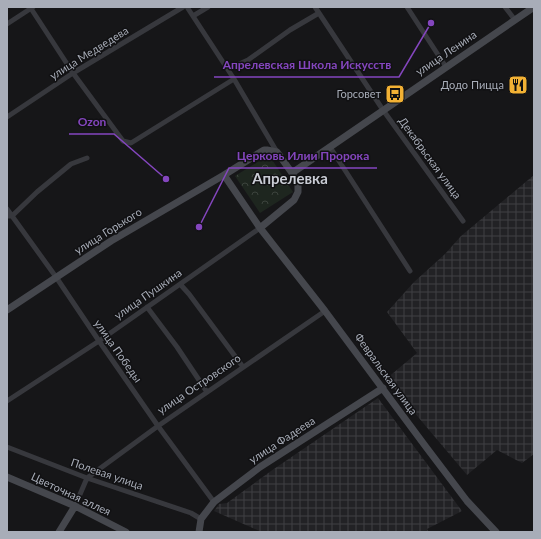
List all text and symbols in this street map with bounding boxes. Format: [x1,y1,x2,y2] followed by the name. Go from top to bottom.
[47,23,130,82] street label: улица Медведева
[413,27,479,78] street label: улица Ленина
[214,53,399,77] callout: Апрелевская Школа Искусств
[222,57,391,72] text: Апрелевская Школа Искусств
[507,74,529,96] restaurant icon: Додо Пицца
[441,78,504,91] place label: Додо Пицца
[384,83,406,105] bus stop icon: Горсовет
[336,87,381,100] place label: Горсовет
[69,110,114,134] callout: Ozon
[78,114,107,129] text: Ozon
[396,114,464,201] street label: Декабрьская улица
[229,144,377,168] callout: Церковь Илии Пророка
[237,148,369,163] text: Церковь Илии Пророка
[251,169,328,187] district label: Апрелевка
[72,205,144,256] street label: улица Горького
[112,266,184,322] street label: улица Пушкина
[92,317,145,385] street label: улица Победы
[352,330,420,417] street label: Февральская улица
[155,351,243,416] street label: улица Островского
[246,413,317,466] street label: улица Фадеева
[69,455,145,492] street label: Полевая улица
[29,469,113,518] street label: Цветочная аллея

